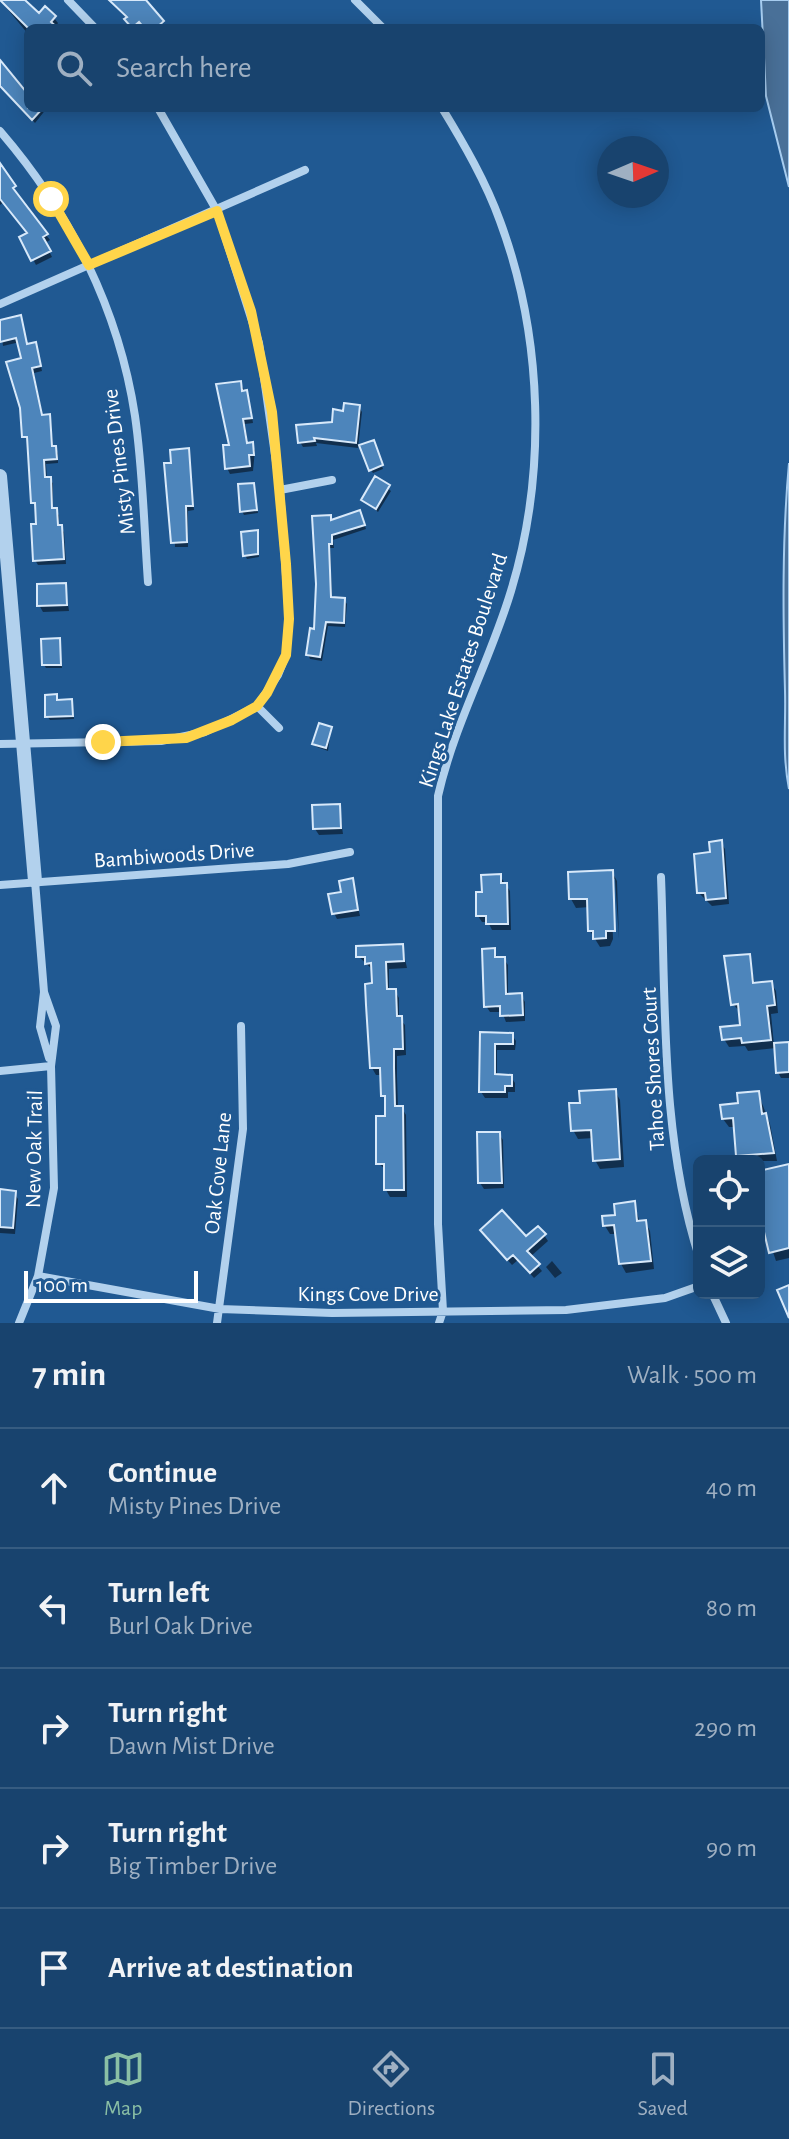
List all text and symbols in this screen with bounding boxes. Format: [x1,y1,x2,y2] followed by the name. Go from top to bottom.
[24,24,765,112] search box
[52,46,96,90] icon: search
[116,53,252,83] text: Search here
[597,136,669,208] north arrow
[33,181,69,217] route start
[99,388,139,536] street label: Misty Pines Drive
[415,550,511,790] street label: Kings Lake Estates Boulevard
[85,724,121,760] route end
[93,838,255,872] street label: Bambiwoods Drive
[638,987,668,1151] street label: Tahoe Shores Court
[22,1090,46,1208] street label: New Oak Trail
[201,1111,235,1235] street label: Oak Cove Lane
[693,1155,765,1299] map controls
[693,1155,765,1227] button: locate
[693,1227,765,1299] button: layers
[24,1267,198,1303] scale bar
[36,1274,88,1296] text: 100 m
[297,1283,439,1305] street label: Kings Cove Drive
[32,1358,106,1392] text: 7 min
[627,1362,757,1388] text: Walk · 500 m
[108,1458,217,1488] text: Continue
[32,1466,76,1510] icon: ahead
[706,1475,757,1501] text: 40 m
[108,1493,281,1519] text: Misty Pines Drive
[108,1578,209,1608] text: Turn left
[32,1586,76,1630] icon: left
[706,1595,757,1621] text: 80 m
[108,1613,253,1639] text: Burl Oak Drive
[108,1698,227,1728] text: Turn right
[32,1706,76,1750] icon: right
[694,1715,757,1741] text: 290 m
[108,1733,275,1759] text: Dawn Mist Drive
[108,1818,227,1848] text: Turn right
[32,1826,76,1870] icon: right
[706,1835,757,1861] text: 90 m
[108,1853,277,1879] text: Big Timber Drive
[32,1946,76,1990] icon: arrive
[108,1953,354,1983] text: Arrive at destination
[101,2047,145,2121] tab: Map
[347,2047,435,2121] tab: Directions
[637,2047,688,2121] tab: Saved

